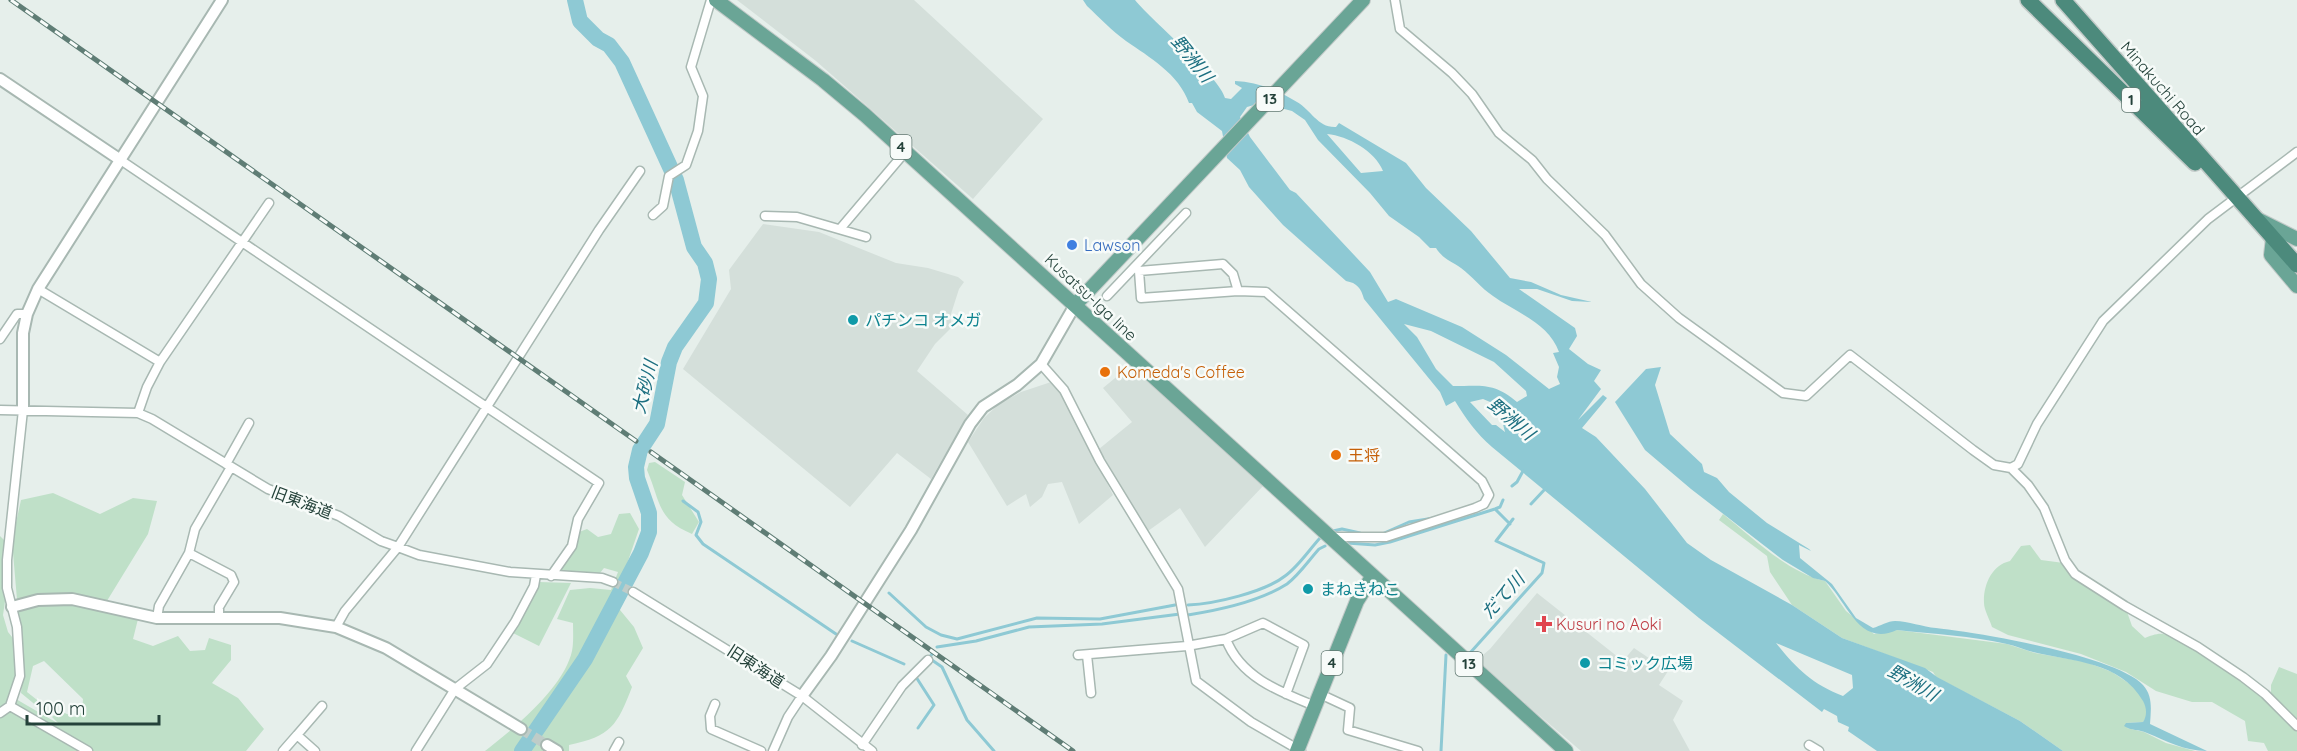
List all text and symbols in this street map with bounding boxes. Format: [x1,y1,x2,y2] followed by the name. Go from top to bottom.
[1166,30,1220,88] water label: 野洲川
[2117,37,2209,139] street label: Minakuchi Road
[1256,87,1284,111] road number: 13
[2122,88,2140,112] road number: 1
[890,135,912,159] road number: 4
[1084,235,1140,255] place label: Lawson
[1065,238,1079,252] marker: Lawson
[1041,249,1141,345] street label: Kusatsu-Iga line
[865,310,981,330] place label: パチンコ オメガ
[846,313,860,327] marker: パチンコ オメガ
[627,356,663,416] water label: 大砂川
[1117,362,1245,382] place label: Komeda's Coffee
[1098,365,1112,379] marker: Komeda's Coffee
[1483,392,1541,446] water label: 野洲川
[1348,445,1380,465] place label: 王将
[1329,448,1343,462] marker: 王将
[269,481,335,523] street label: 旧東海道
[1476,566,1531,623] water label: だて川
[1320,579,1400,599] place label: まねきねこ
[1301,582,1315,596] marker: まねきねこ
[1556,614,1662,634] place label: Kusuri no Aoki
[1537,617,1551,631] marker: Kusuri no Aoki
[724,640,788,692] street label: 旧東海道
[1322,651,1342,675] road number: 4
[1456,652,1482,676] road number: 13
[1597,653,1693,673] place label: コミック広場
[1578,656,1592,670] marker: コミック広場
[1884,659,1944,707] water label: 野洲川
[27,688,159,726] scale bar
[36,697,85,720] text: 100 m

